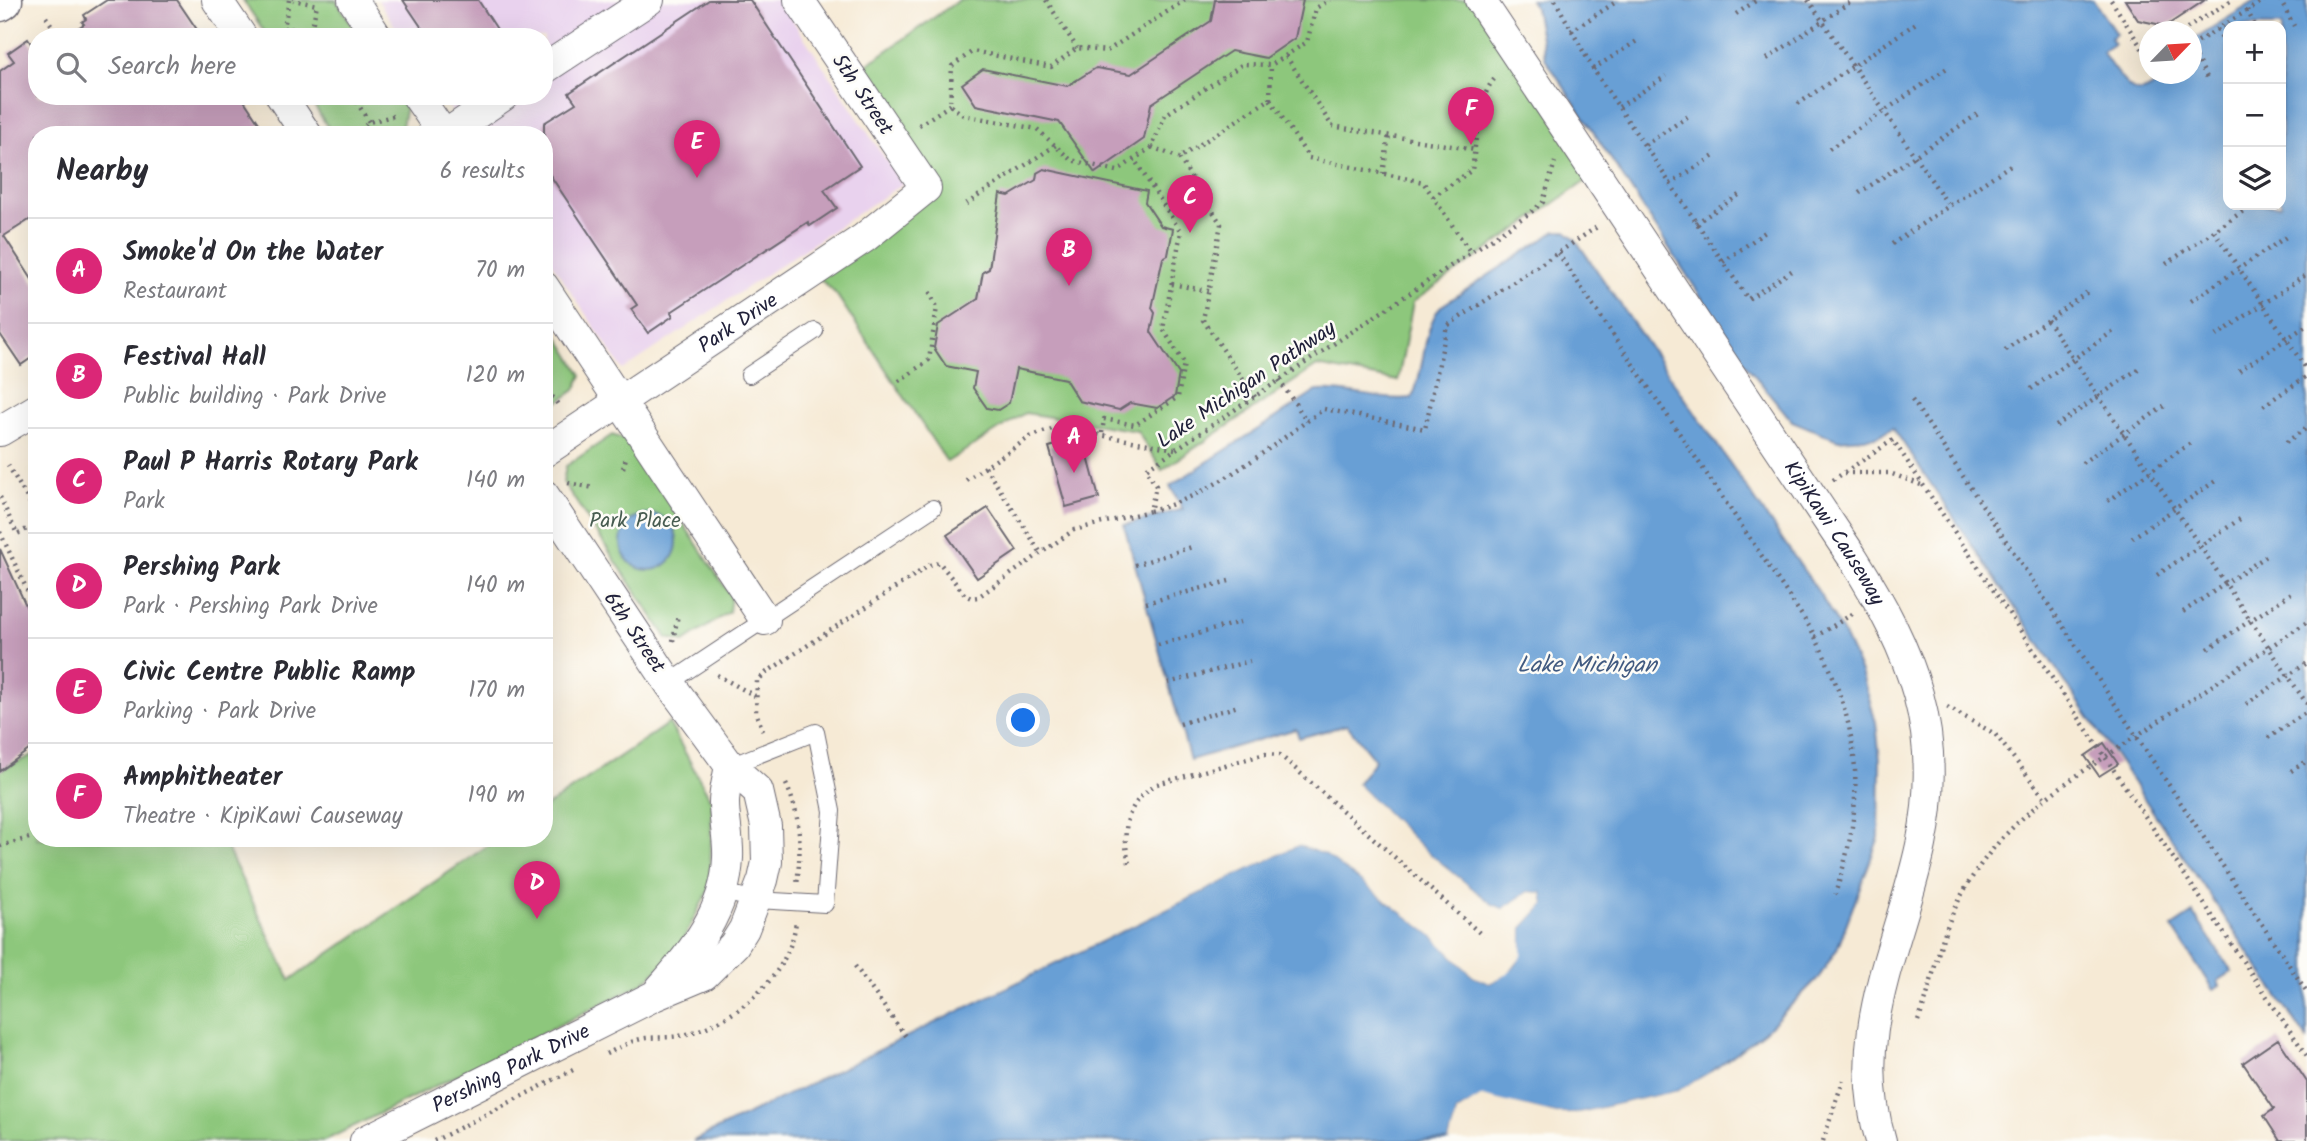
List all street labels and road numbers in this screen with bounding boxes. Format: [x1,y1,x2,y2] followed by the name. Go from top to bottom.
[822,47,902,143] street label: 5th Street
[692,285,786,363] street label: Park Drive
[1151,313,1343,458] street label: Lake Michigan Pathway
[1774,454,1893,612] street label: KipiKawi Causeway
[594,585,674,681] street label: 6th Street
[427,1015,597,1123] street label: Pershing Park Drive

